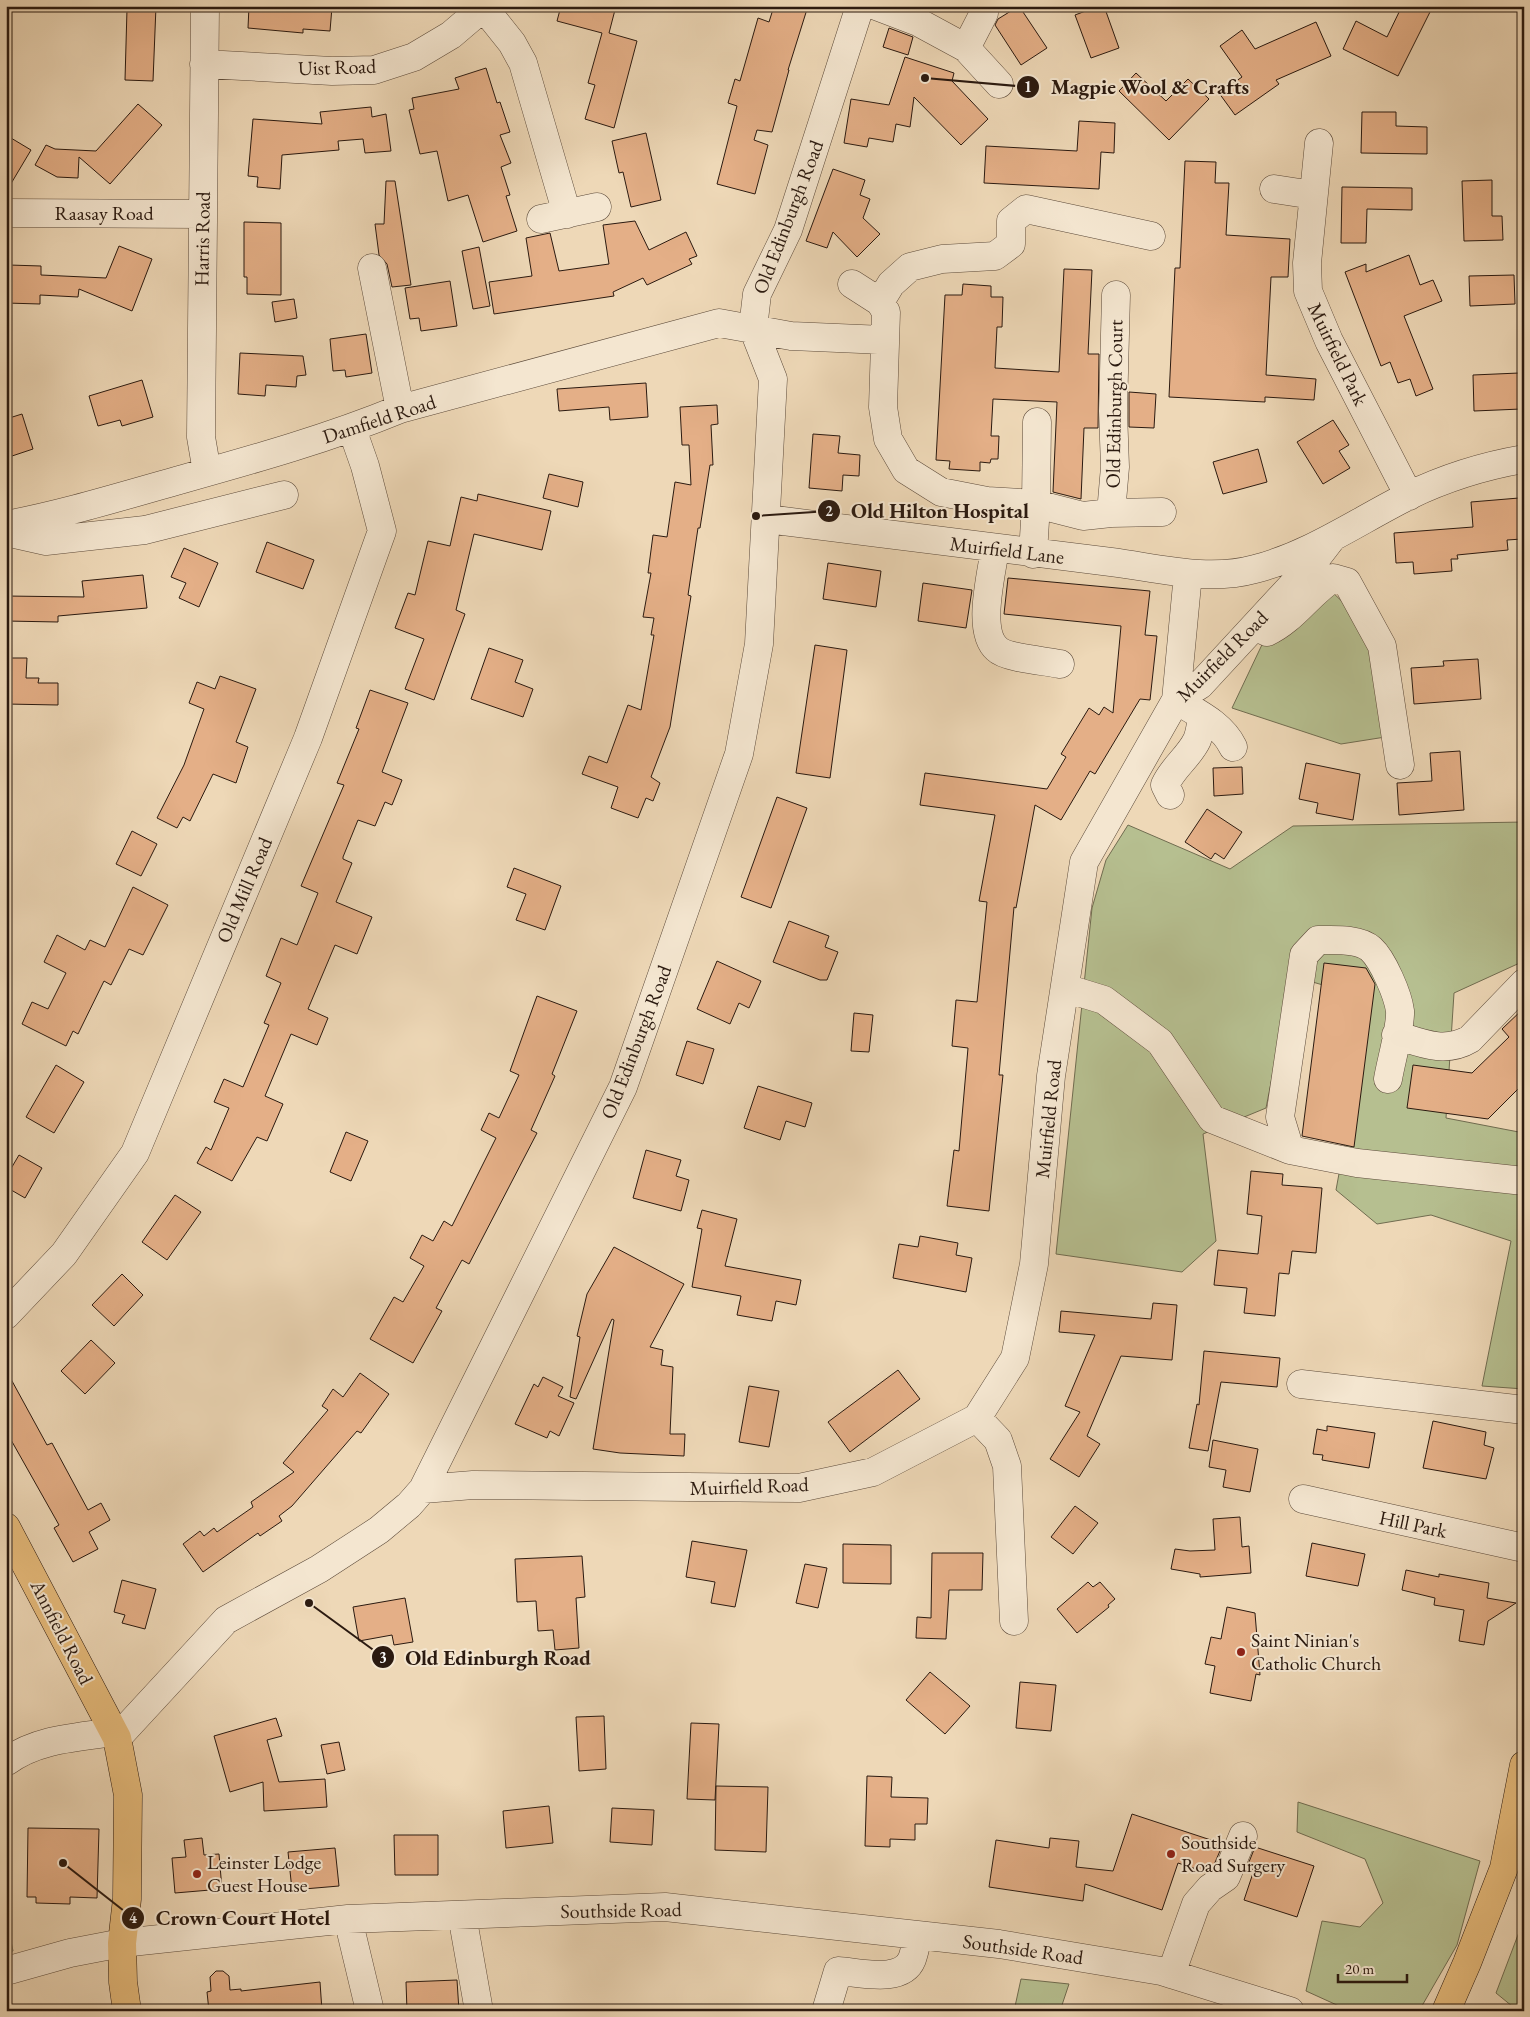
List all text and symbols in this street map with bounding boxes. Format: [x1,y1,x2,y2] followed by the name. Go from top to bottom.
[297,53,377,81] street label: Uist Road
[1016,69,1259,105] callout: Magpie Wool & Crafts
[1051,73,1249,100] text: Magpie Wool & Crafts
[1024,77,1032,96] text: 1
[747,135,830,298] street label: Old Edinburgh Road
[188,191,216,287] street label: Harris Road
[54,200,154,226] street label: Raasay Road
[1302,298,1374,410] street label: Muirfield Park
[1100,319,1128,489] street label: Old Edinburgh Court
[319,388,440,450] street label: Damfield Road
[816,493,1039,529] callout: Old Hilton Hospital
[851,497,1029,524] text: Old Hilton Hospital
[825,501,833,520] text: 2
[948,530,1066,570] street label: Muirfield Lane
[1171,604,1274,707] street label: Muirfield Road
[210,832,278,947] street label: Old Mill Road
[595,960,678,1123] street label: Old Edinburgh Road
[1029,1058,1067,1180] street label: Muirfield Road
[689,1471,810,1501] street label: Muirfield Road
[1377,1504,1450,1544] street label: Hill Park
[24,1574,100,1689] street label: Annfield Road
[1251,1627,1381,1676] place label: Saint Ninian's Catholic Church
[370,1639,601,1675] callout: Old Edinburgh Road
[405,1644,591,1671] text: Old Edinburgh Road
[1235,1646,1247,1658] marker: Saint Ninian's Catholic Church
[379,1648,387,1667] text: 3
[1181,1829,1286,1878] place label: Southside Road Surgery
[1165,1848,1177,1860] marker: Southside Road Surgery
[207,1849,322,1898] place label: Leinster Lodge Guest House
[191,1868,203,1880] marker: Leinster Lodge Guest House
[560,1896,683,1924] street label: Southside Road
[121,1900,340,1936] callout: Crown Court Hotel
[156,1904,330,1931] text: Crown Court Hotel
[129,1908,138,1927] text: 4
[961,1928,1086,1970] street label: Southside Road
[1338,1952,1406,1984] scale bar
[1345,1959,1374,1978] text: 20 m

